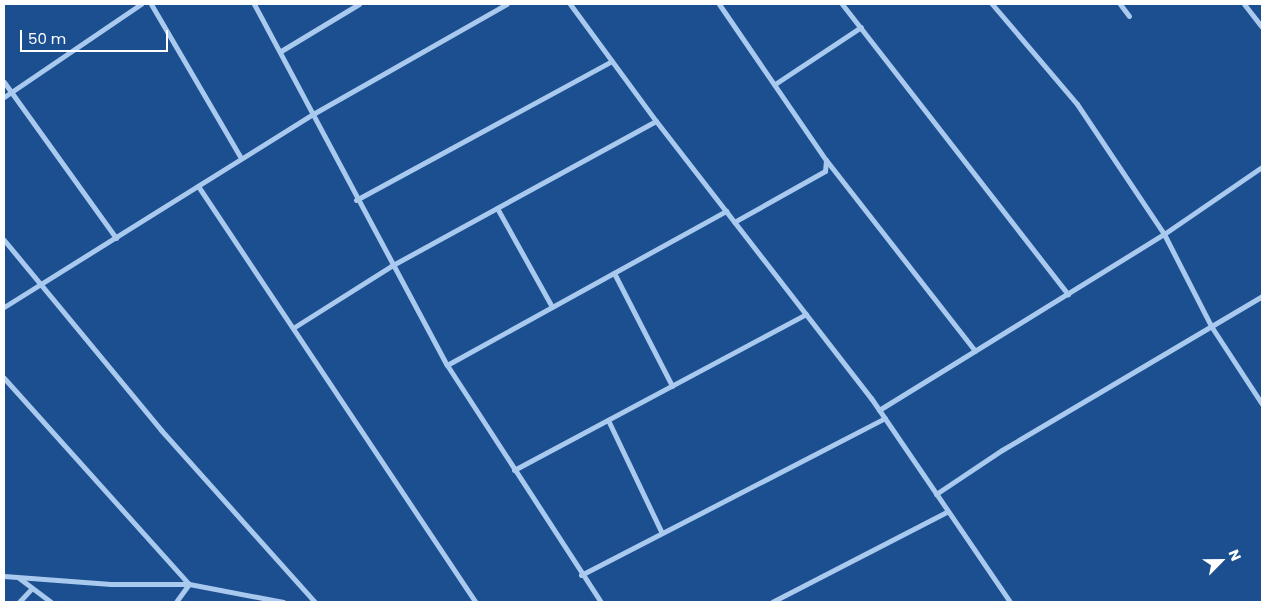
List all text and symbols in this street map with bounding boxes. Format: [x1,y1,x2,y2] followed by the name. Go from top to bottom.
[22,20,170,52] scale bar
[28,28,66,49] text: 50 m
[1196,536,1246,586] north arrow
[1224,546,1246,564] text: N

